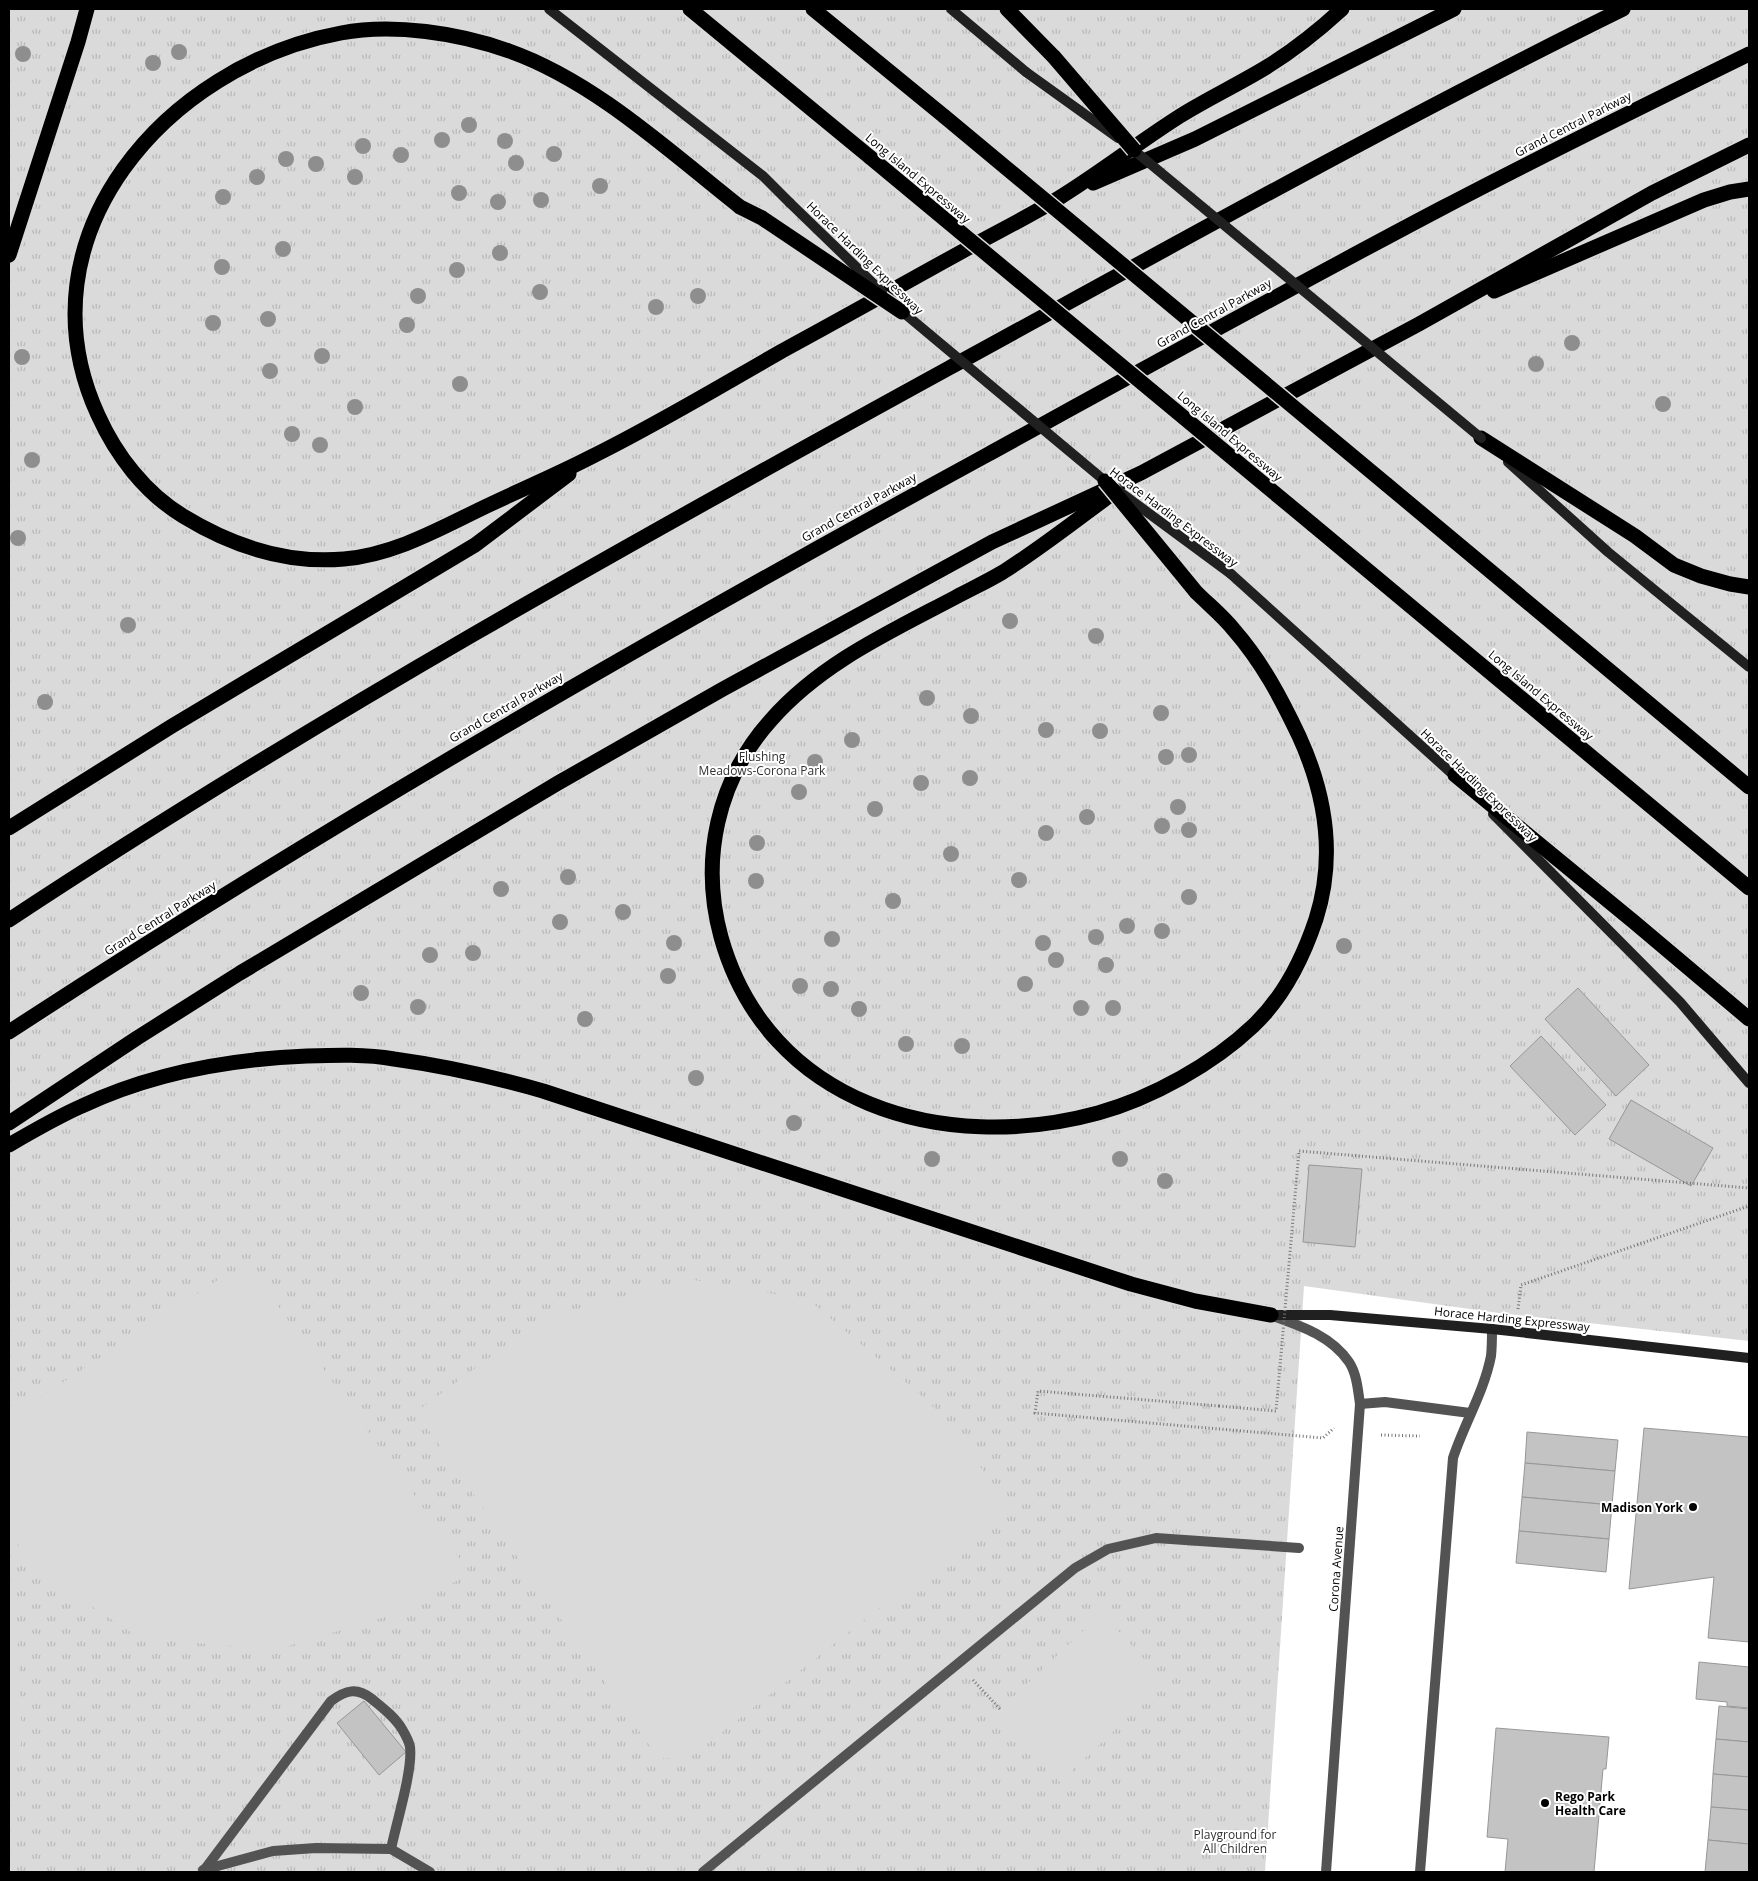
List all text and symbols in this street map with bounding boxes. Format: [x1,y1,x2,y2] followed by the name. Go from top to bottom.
[1512,87,1635,161] street label: Grand Central Parkway
[862,129,975,228] street label: Long Island Expressway
[803,198,928,319] street label: Horace Harding Expressway
[1154,274,1275,352] street label: Grand Central Parkway
[1174,387,1287,486] street label: Long Island Expressway
[1106,463,1242,571] street label: Horace Harding Expressway
[799,468,920,546] street label: Grand Central Parkway
[1485,646,1598,745] street label: Long Island Expressway
[446,667,567,747] street label: Grand Central Parkway
[1417,725,1542,846] street label: Horace Harding Expressway
[699,748,826,779] park label: Flushing Meadows-Corona Park
[101,876,220,959] street label: Grand Central Parkway
[1433,1302,1592,1336] street label: Horace Harding Expressway
[1601,1499,1684,1516] place label: Madison York
[1687,1501,1699,1513] marker: Madison York
[1325,1525,1347,1612] street label: Corona Avenue
[1555,1788,1626,1819] place label: Rego Park Health Care
[1539,1797,1551,1809] marker: Rego Park Health Care
[1194,1826,1277,1857] park label: Playground for All Children

